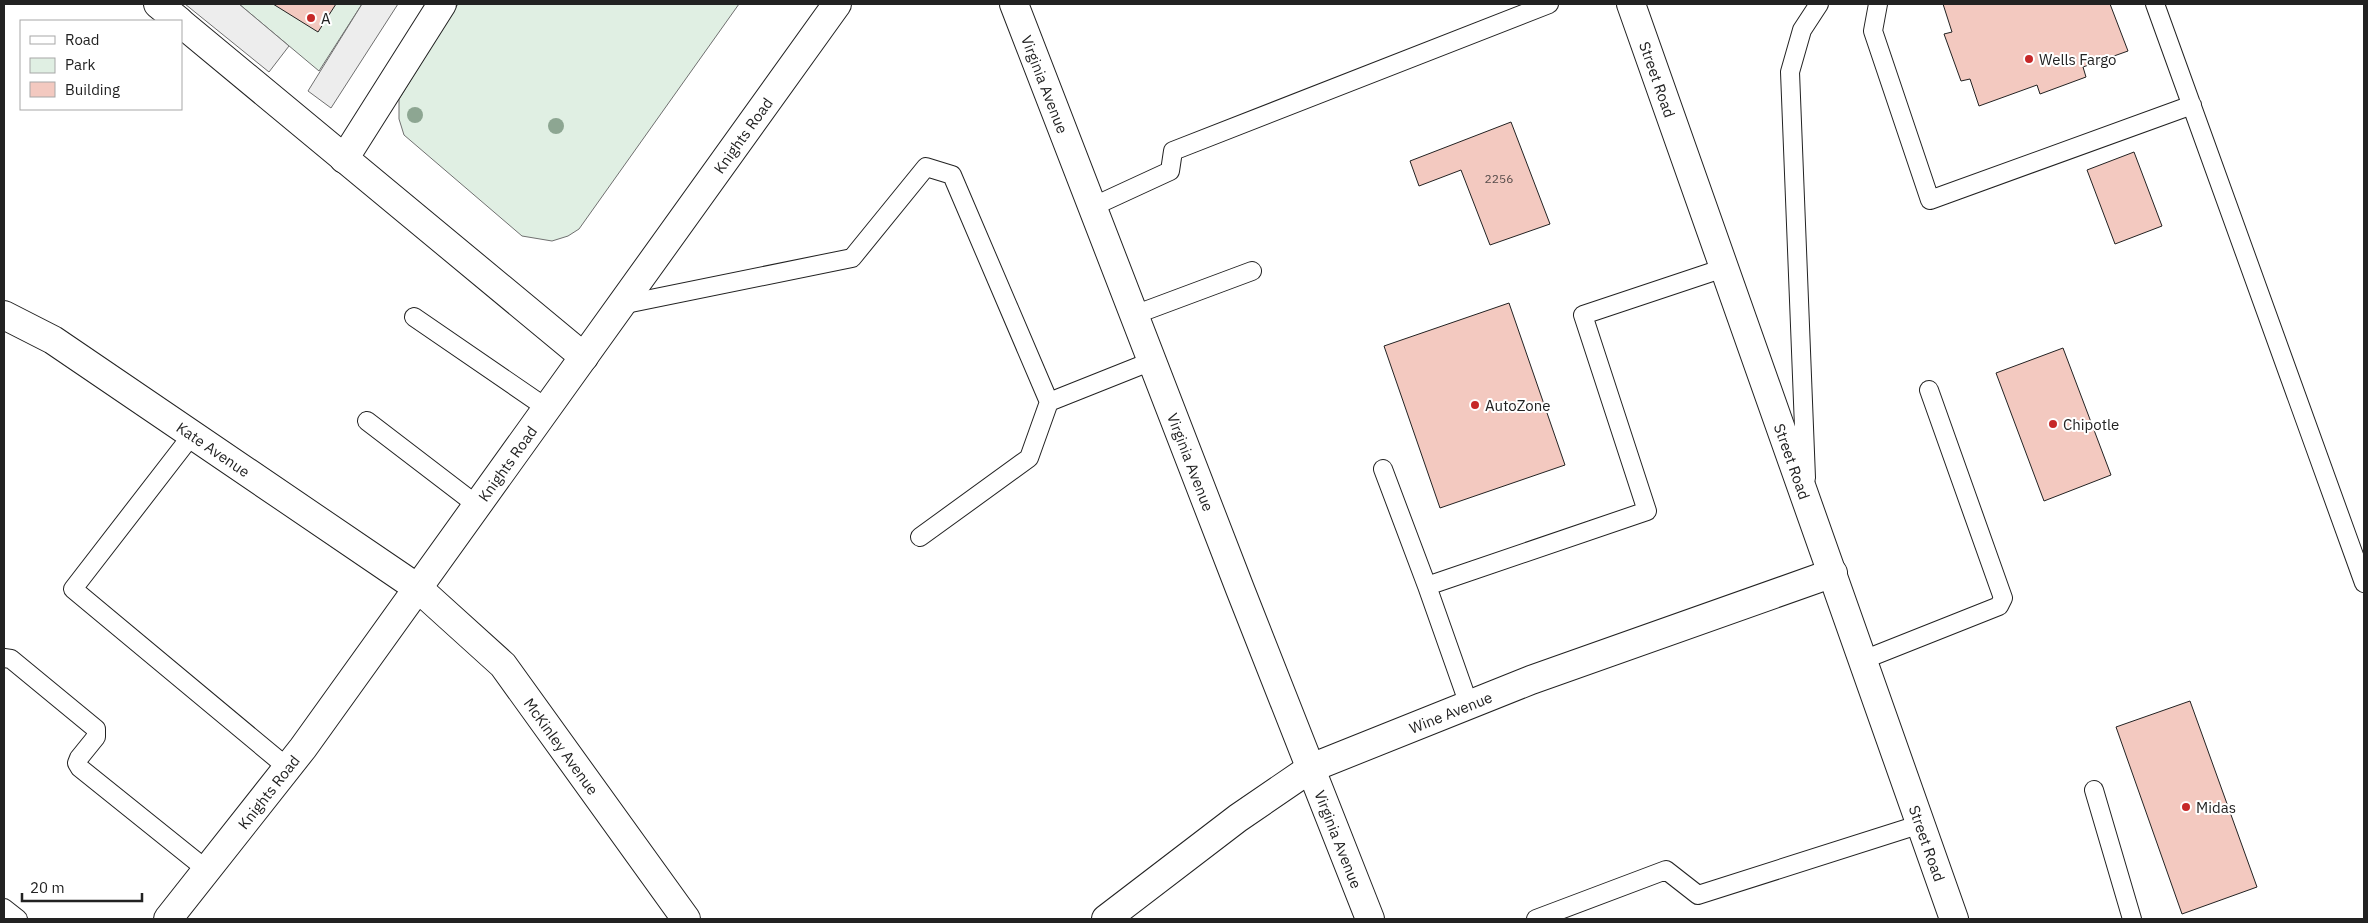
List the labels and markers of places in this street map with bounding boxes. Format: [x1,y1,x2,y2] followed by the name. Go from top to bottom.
[321,9,331,28] place label: A
[305,12,317,24] marker: A
[2039,50,2117,69] place label: Wells Fargo
[2023,53,2035,65] marker: Wells Fargo
[1485,396,1550,415] place label: AutoZone
[1469,399,1481,411] marker: AutoZone
[2063,415,2119,434] place label: Chipotle
[2047,418,2059,430] marker: Chipotle
[2196,798,2236,817] place label: Midas
[2180,801,2192,813] marker: Midas

